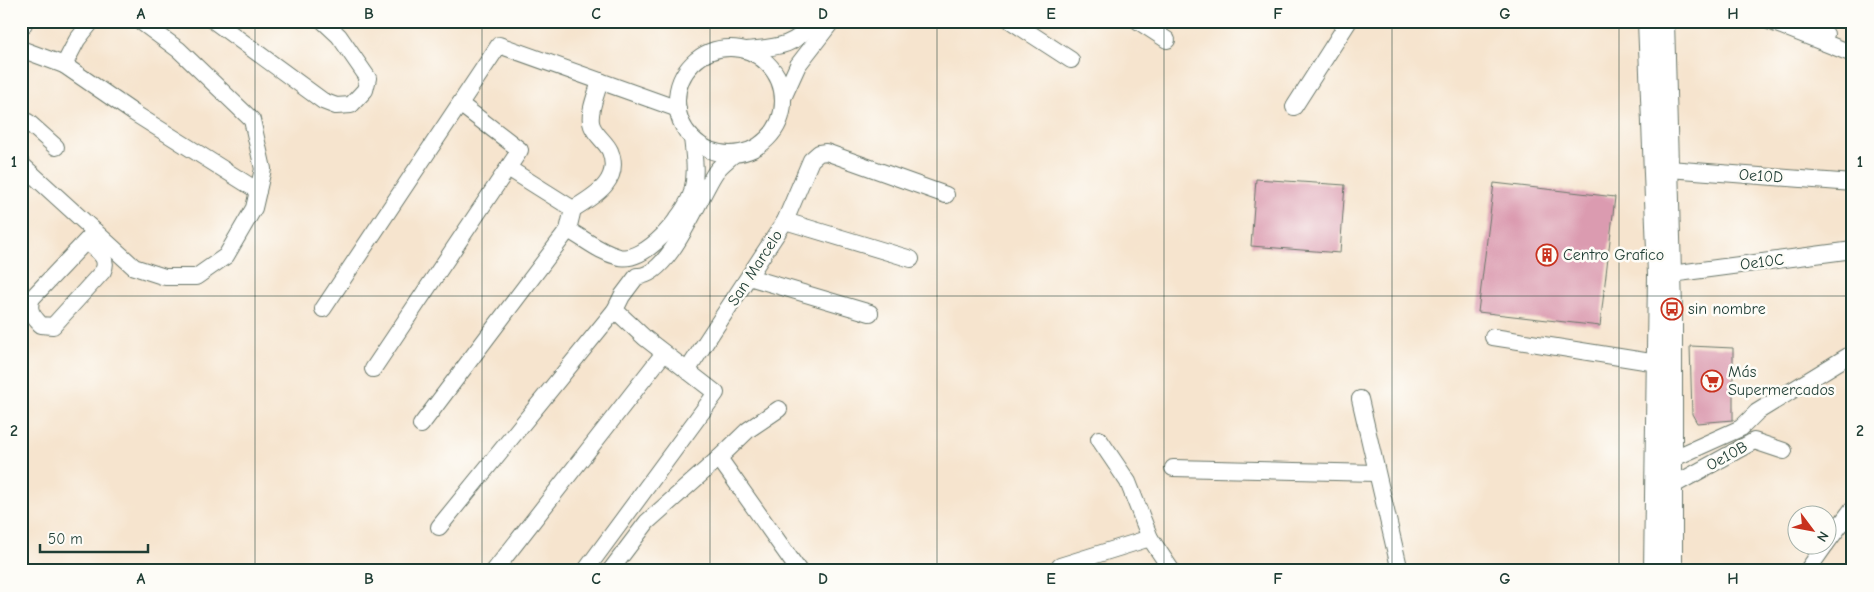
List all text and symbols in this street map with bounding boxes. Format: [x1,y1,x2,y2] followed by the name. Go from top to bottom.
[137,5,146,23] text: A
[364,5,374,23] text: B
[591,5,601,23] text: C
[818,5,828,23] text: D
[1046,5,1056,23] text: E
[1273,5,1283,23] text: F
[1499,5,1511,23] text: G
[1727,5,1739,23] text: H
[11,153,17,171] text: 1
[1857,153,1863,171] text: 1
[1738,165,1784,187] street label: Oe10D
[724,227,786,309] street label: San Marcelo
[1535,243,1559,267] building icon: Centro Grafico
[1563,246,1664,264] place label: Centro Grafico
[1739,250,1785,274] street label: Oe10C
[1660,297,1684,321] bus stop icon: sin nombre
[1688,300,1766,318] place label: sin nombre
[1728,363,1835,399] place label: Más Supermercados
[1700,369,1724,393] supermarket icon: Más Supermercados
[10,422,18,440] text: 2
[1856,422,1864,440] text: 2
[1703,437,1751,475] street label: Oe10B
[1786,504,1836,554] north arrow
[40,522,148,554] scale bar
[1813,528,1832,545] text: N
[48,530,83,548] text: 50 m
[137,570,146,588] text: A
[364,570,374,588] text: B
[591,570,601,588] text: C
[818,570,828,588] text: D
[1046,570,1056,588] text: E
[1273,570,1283,588] text: F
[1499,570,1511,588] text: G
[1727,570,1739,588] text: H

